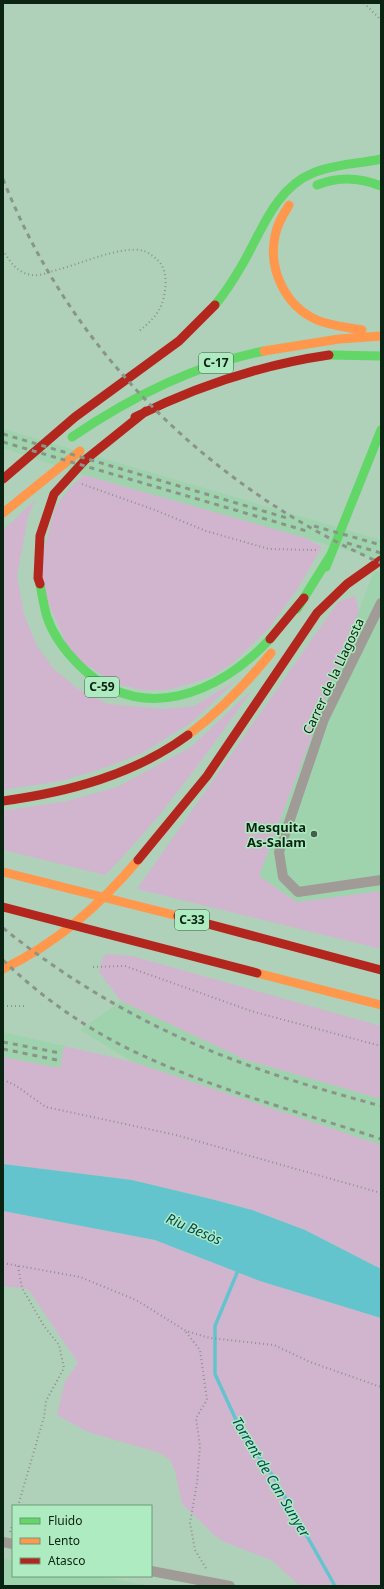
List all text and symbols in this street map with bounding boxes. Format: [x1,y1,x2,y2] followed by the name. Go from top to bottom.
[199,353,233,373] road number: C-17
[298,615,368,737] street label: Carrer de la Llagosta
[85,677,119,697] road number: C-59
[245,818,306,851] place label: Mesquita As-Salam
[309,829,319,839] marker: Mesquita As-Salam
[175,910,209,930] road number: C-33
[163,1208,225,1249] water label: Riu Besòs
[228,1413,315,1541] water label: Torrent de Can Sunyer
[12,1505,152,1577] legend
[48,1512,82,1529] text: Fluido
[48,1532,80,1549] text: Lento
[48,1552,86,1569] text: Atasco

